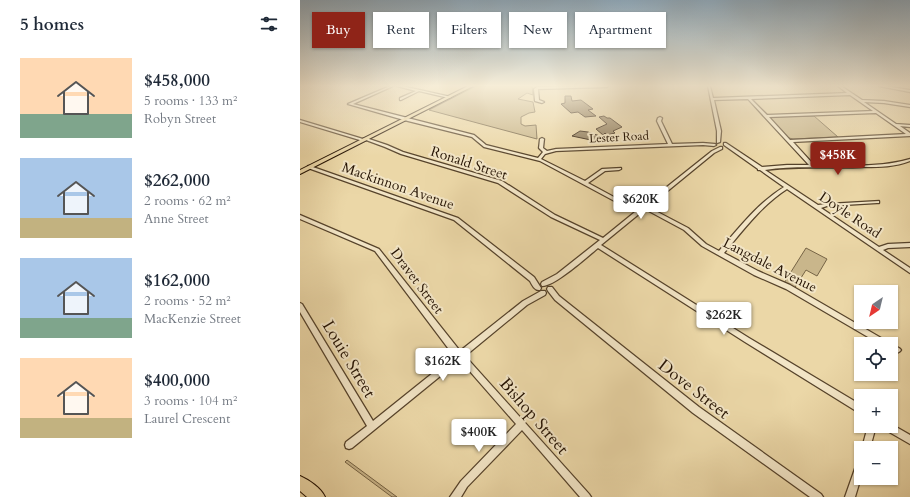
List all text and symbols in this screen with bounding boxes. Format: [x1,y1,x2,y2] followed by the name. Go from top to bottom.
[312,12,365,48] chip: Buy
[373,12,429,48] chip: Rent
[437,12,501,48] chip: Filters
[509,12,567,48] chip: New
[575,12,666,48] chip: Apartment
[20,13,84,36] text: 5 homes
[258,13,280,35] icon: filters
[144,69,210,92] text: $458,000
[52,74,100,122] icon: home
[144,92,237,110] text: 5 rooms · 133 m²
[144,110,216,128] text: Robyn Street
[589,127,650,147] street label: Lester Road
[428,142,510,185] street label: Ronald Street
[810,142,866,176] pin: $458K
[819,146,857,164] text: $458K
[339,158,457,214] street label: Mackinnon Avenue
[144,169,210,192] text: $262,000
[52,174,100,222] icon: home
[613,186,669,220] pin: $620K
[815,187,885,243] street label: Doyle Road
[622,190,660,208] text: $620K
[144,192,231,210] text: 2 rooms · 62 m²
[144,210,209,228] text: Anne Street
[720,233,820,297] street label: Langdale Avenue
[386,244,448,318] street label: Dravet Street
[144,269,210,292] text: $162,000
[52,274,100,322] icon: home
[854,285,898,329] north arrow
[854,285,898,485] map controls
[144,292,231,310] text: 2 rooms · 52 m²
[696,302,752,336] pin: $262K
[705,306,743,324] text: $262K
[144,310,241,328] text: MacKenzie Street
[317,316,382,403] street label: Louie Street
[854,337,898,381] button: locate
[415,348,471,382] pin: $162K
[424,352,462,370] text: $162K
[654,354,735,425] street label: Dove Street
[144,369,210,392] text: $400,000
[494,373,574,460] street label: Bishop Street
[52,374,100,422] icon: home
[854,389,898,433] button: +
[144,392,237,410] text: 3 rooms · 104 m²
[144,410,230,428] text: Laurel Crescent
[451,419,507,453] pin: $400K
[460,423,498,441] text: $400K
[854,441,898,485] button: −

